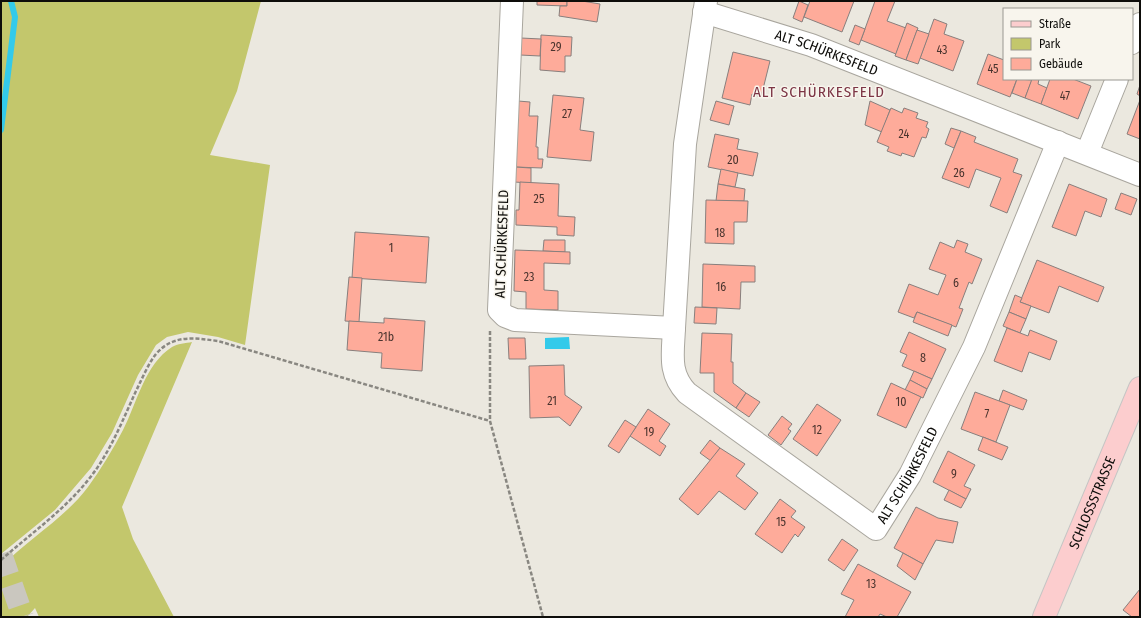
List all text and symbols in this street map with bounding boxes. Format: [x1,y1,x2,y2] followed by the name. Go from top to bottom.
[1003,8,1133,80] legend
[1039,17,1071,31] text: Straße
[773,26,880,79] street label: ALT SCHÜRKESFELD
[1039,37,1061,51] text: Park
[550,40,562,54] house number: 29
[936,43,948,57] house number: 43
[1039,57,1083,71] text: Gebäude
[987,62,999,76] house number: 45
[753,83,885,101] district label: ALT SCHÜRKESFELD
[1060,89,1070,103] house number: 47
[562,107,572,121] house number: 27
[899,127,910,141] house number: 24
[727,153,739,167] house number: 20
[953,166,965,180] house number: 26
[491,189,512,298] street label: ALT SCHÜRKESFELD
[534,192,545,206] house number: 25
[715,226,725,240] house number: 18
[389,241,393,255] house number: 1
[524,270,534,284] house number: 23
[953,276,959,290] house number: 6
[716,280,726,294] house number: 16
[378,330,394,344] house number: 21b
[920,351,926,365] house number: 8
[547,394,557,408] house number: 21
[896,395,906,409] house number: 10
[985,407,990,421] house number: 7
[812,423,822,437] house number: 12
[873,424,941,527] street label: ALT SCHÜRKESFELD
[644,425,654,439] house number: 19
[1065,453,1119,552] street label: SCHLOSSSTRASSE
[951,467,957,481] house number: 9
[776,515,787,529] house number: 15
[866,577,876,591] house number: 13

